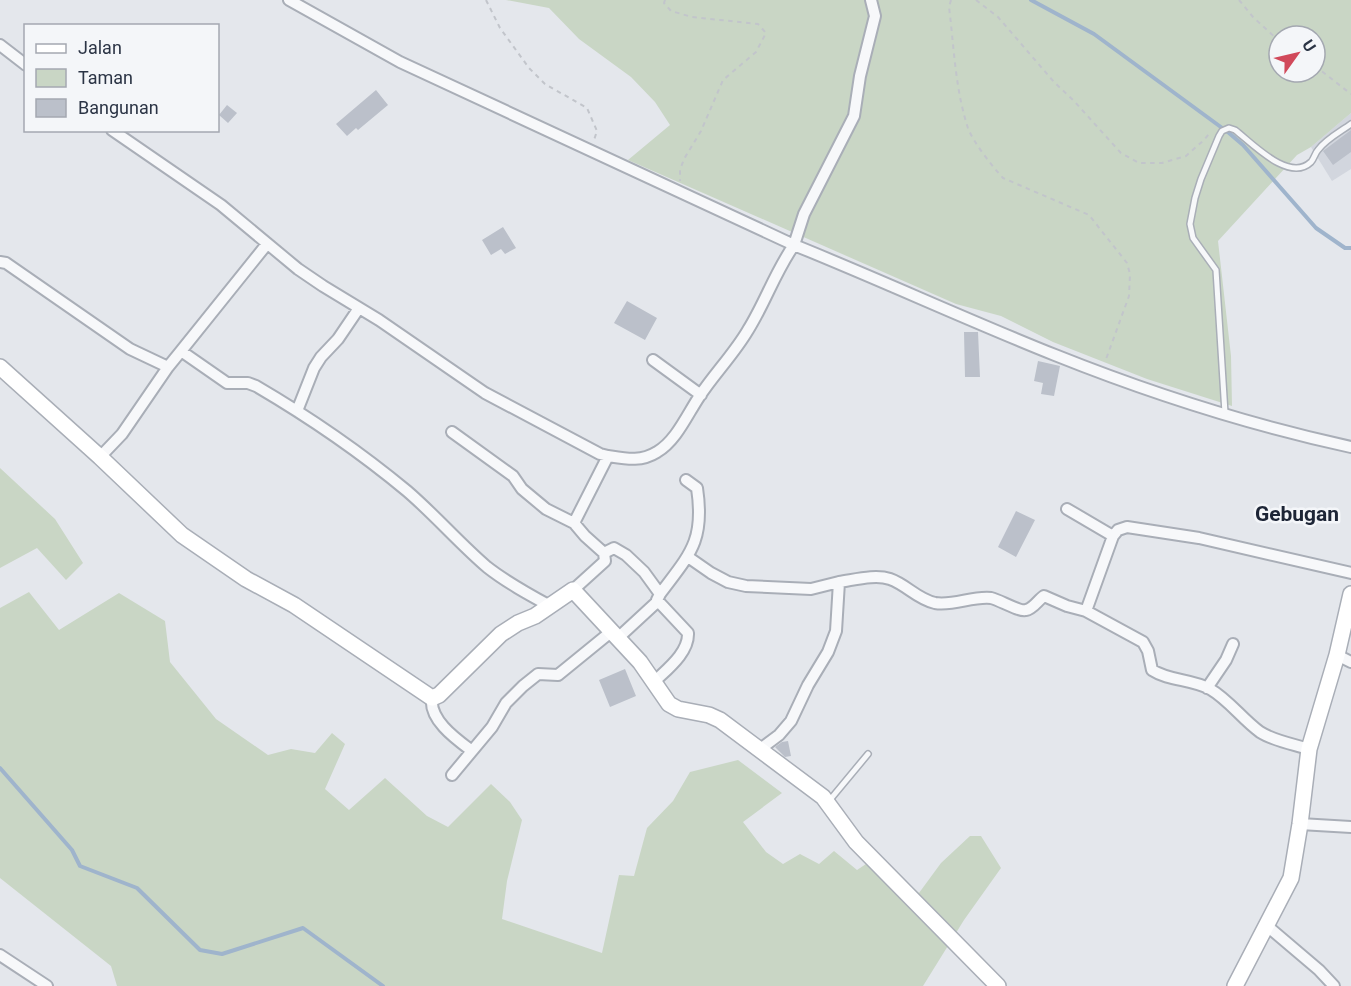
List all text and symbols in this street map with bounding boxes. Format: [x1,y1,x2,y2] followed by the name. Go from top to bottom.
[24,24,219,132] legend
[1267,24,1327,84] north arrow
[1298,36,1320,56] text: U
[78,37,122,58] text: Jalan
[78,67,133,88] text: Taman
[78,97,159,118] text: Bangunan
[1255,502,1339,526] district label: Gebugan

